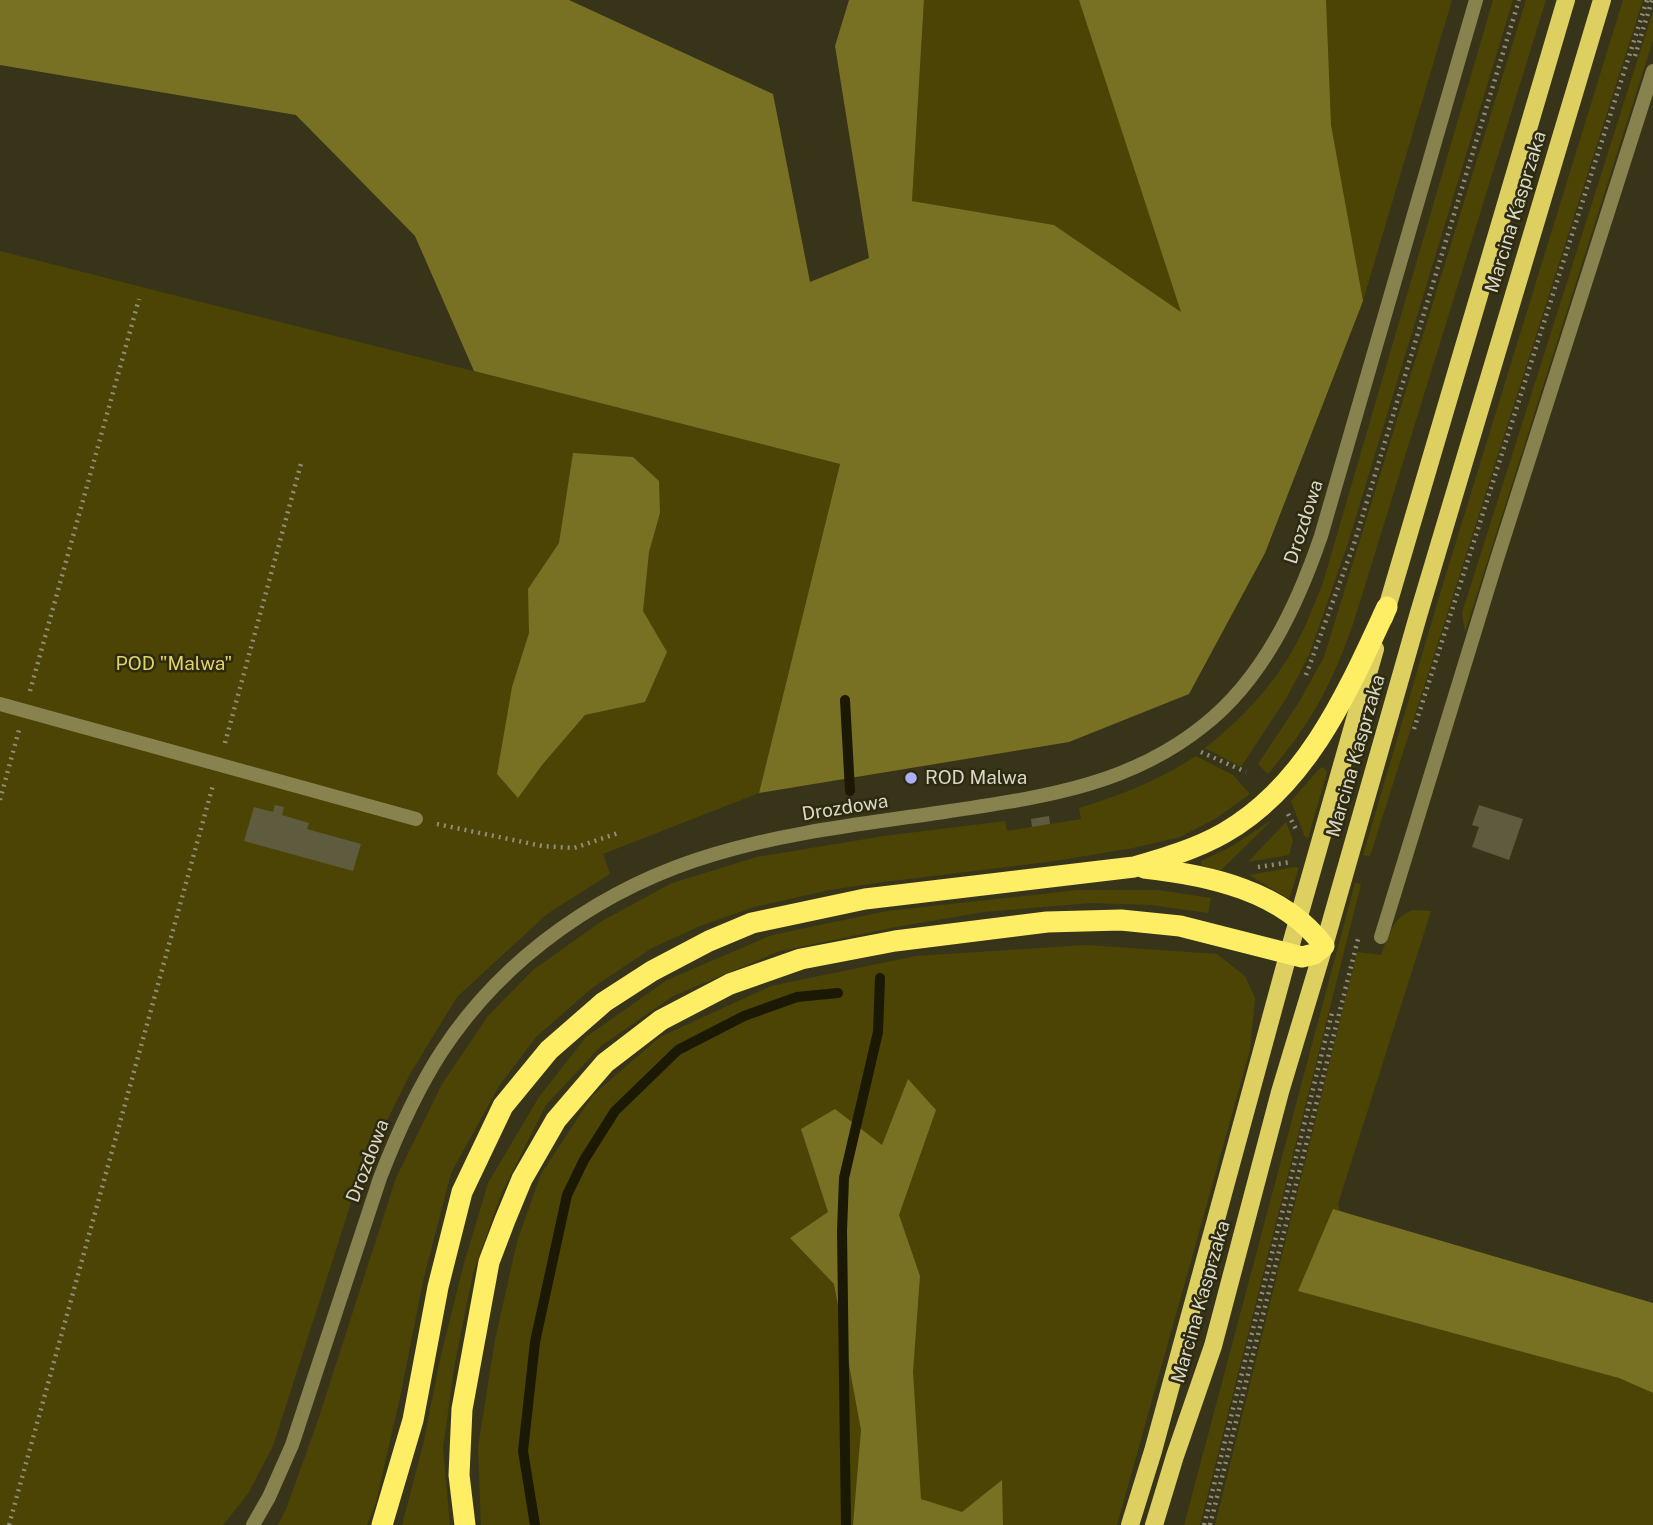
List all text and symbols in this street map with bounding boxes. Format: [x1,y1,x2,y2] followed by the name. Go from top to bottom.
[1481,128,1551,296] street label: Marcina Kasprzaka
[1280,477,1328,567] street label: Drozdowa
[116,653,232,675] park label: POD "Malwa"
[1322,672,1390,840] street label: Marcina Kasprzaka
[925,767,1027,789] place label: ROD Malwa
[903,770,919,786] marker: ROD Malwa
[800,790,890,826] street label: Drozdowa
[342,1116,394,1206] street label: Drozdowa
[1167,1218,1235,1386] street label: Marcina Kasprzaka

